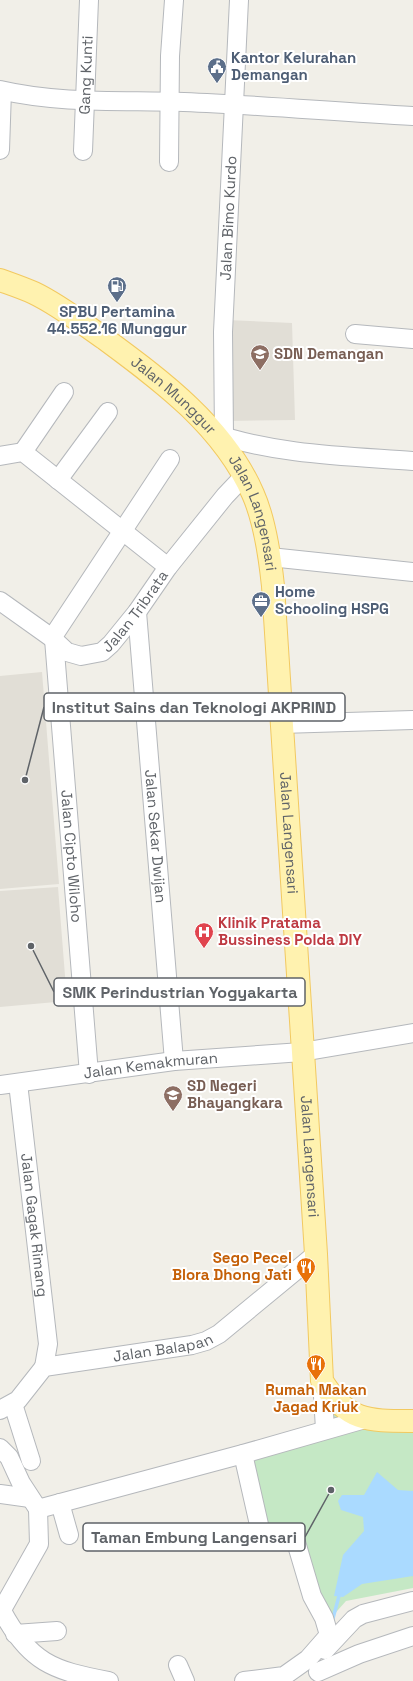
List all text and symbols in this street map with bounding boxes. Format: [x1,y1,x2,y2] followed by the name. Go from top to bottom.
[74,35,97,115] street label: Gang Kunti
[231,48,356,84] place label: Kantor Kelurahan Demangan
[206,56,228,84] public building icon: Kantor Kelurahan Demangan
[215,155,240,281] street label: Jalan Bimo Kurdo
[106,275,128,303] fuel station icon: SPBU Pertamina 44.552.16 Munggur
[47,302,187,338] place label: SPBU Pertamina 44.552.16 Munggur
[249,343,271,371] school or university icon: SDN Demangan
[274,344,384,363] place label: SDN Demangan
[127,352,221,438] street label: Jalan Munggur
[225,451,281,572] street label: Jalan Langensari
[98,566,172,656] street label: Jalan Tribrata
[275,582,389,618] place label: Home Schooling HSPG
[250,590,272,618] office icon: Home Schooling HSPG
[44,693,345,721] callout: Institut Sains dan Teknologi AKPRIND
[52,697,336,718] text: Institut Sains dan Teknologi AKPRIND
[141,769,171,904] street label: Jalan Sekar Dwijan
[276,771,303,895] street label: Jalan Langensari
[57,789,87,923] street label: Jalan Cipto Wiloho
[218,913,362,949] place label: Klinik Pratama Bussiness Polda DIY
[193,921,215,949] hospital icon: Klinik Pratama Bussiness Polda DIY
[54,978,305,1006] callout: SMK Perindustrian Yogyakarta
[63,982,297,1003] text: SMK Perindustrian Yogyakarta
[82,1048,218,1082] street label: Jalan Kemakmuran
[187,1076,283,1112] place label: SD Negeri Bhayangkara
[162,1084,184,1112] school or university icon: SD Negeri Bhayangkara
[297,1095,324,1218] street label: Jalan Langensari
[17,1152,53,1298] street label: Jalan Gagak Rimang
[172,1248,292,1284] place label: Sego Pecel Blora Dhong Jati
[295,1256,317,1284] restaurant icon: Sego Pecel Blora Dhong Jati
[112,1329,216,1366] street label: Jalan Balapan
[305,1353,327,1381] restaurant icon: Rumah Makan Jagad Kriuk
[265,1380,367,1416] place label: Rumah Makan Jagad Kriuk
[83,1523,305,1551] callout: Taman Embung Langensari
[91,1527,297,1548] text: Taman Embung Langensari

